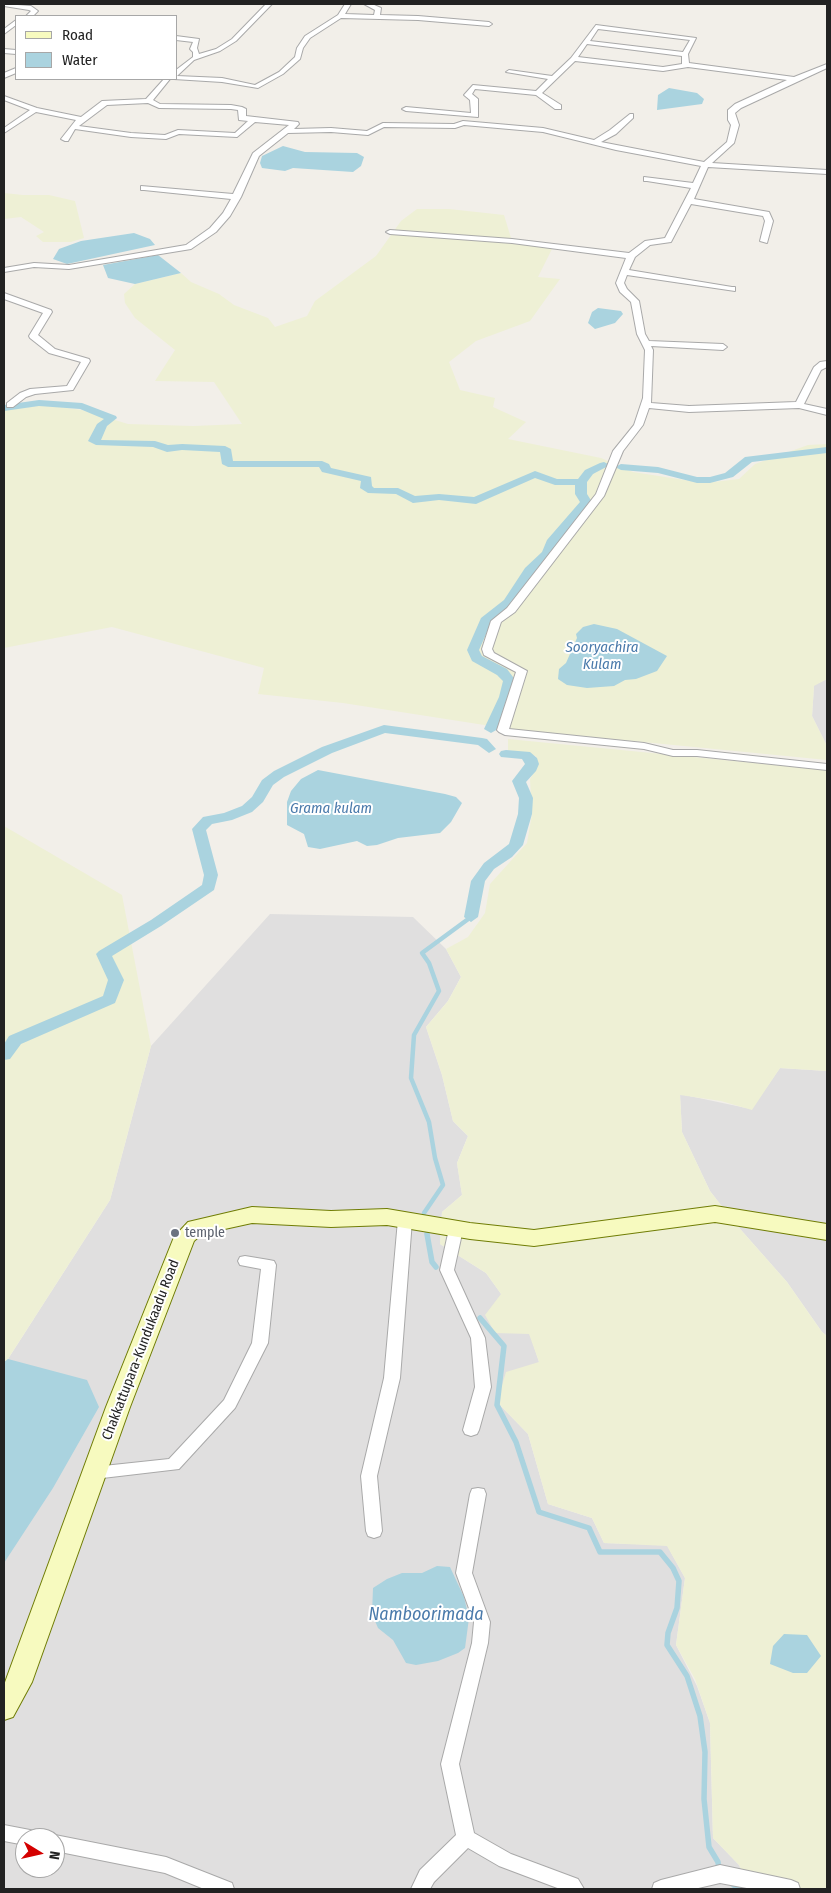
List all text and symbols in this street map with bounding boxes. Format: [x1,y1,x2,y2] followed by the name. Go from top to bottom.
[15,15,178,80] legend
[62,26,93,44] text: Road
[62,51,97,69] text: Water
[565,639,639,674] water label: Sooryachira Kulam
[290,800,372,818] water label: Grama kulam
[185,1225,225,1241] place label: temple
[169,1227,181,1239] marker: temple
[99,1257,183,1443] street label: Chakkattupara-Kundukaadu Road
[368,1604,484,1626] water label: Namboorimada
[15,1828,65,1878] north arrow
[45,1850,63,1861] text: N

